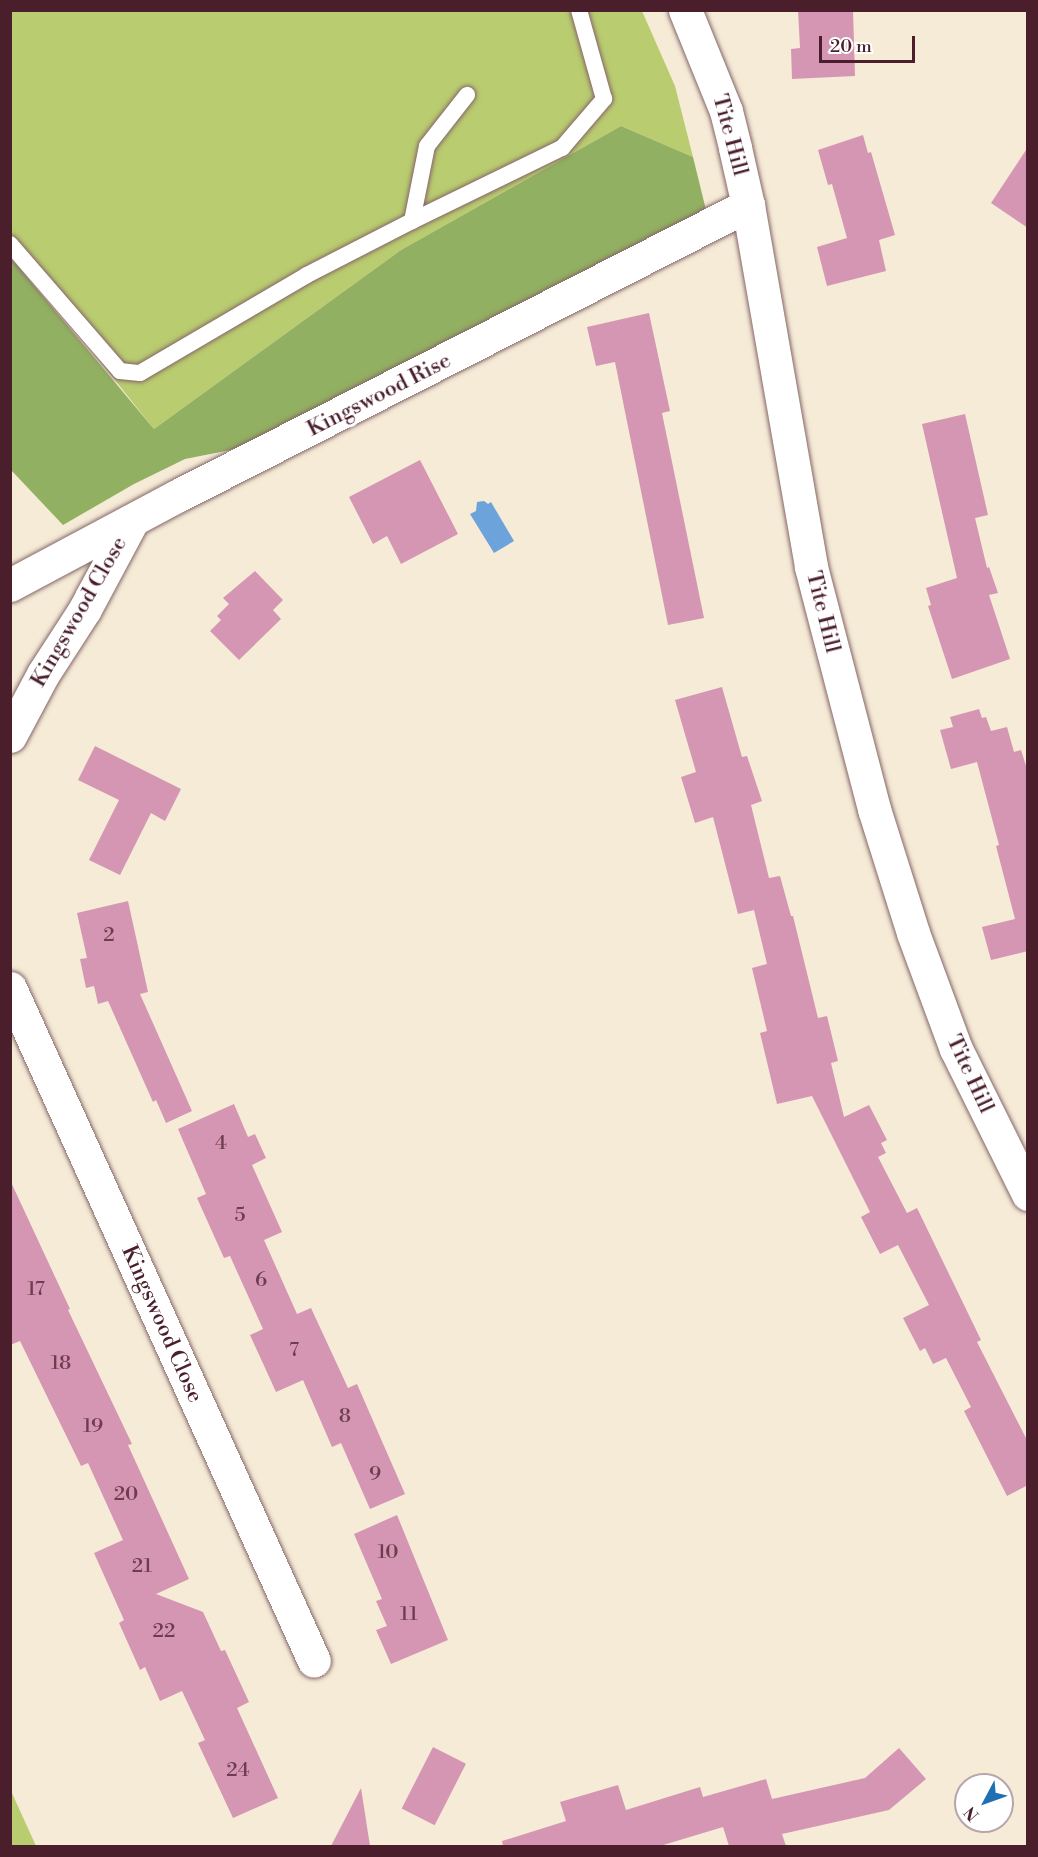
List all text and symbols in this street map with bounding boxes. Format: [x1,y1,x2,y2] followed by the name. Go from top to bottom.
[822,24,918,62] scale bar
[830,35,872,58] text: 20 m
[706,91,754,179] street label: Tite Hill
[303,347,455,443] street label: Kingswood Rise
[25,532,133,692] street label: Kingswood Close
[800,568,846,656] street label: Tite Hill
[103,923,115,947] house number: 2
[940,1031,1000,1117] street label: Tite Hill
[215,1131,227,1155] house number: 4
[234,1203,246,1227] house number: 5
[116,1241,208,1407] street label: Kingswood Close
[255,1268,267,1292] house number: 6
[27,1277,45,1301] house number: 17
[289,1338,299,1362] house number: 7
[51,1351,71,1375] house number: 18
[339,1404,351,1428] house number: 8
[83,1414,103,1438] house number: 19
[369,1462,381,1486] house number: 9
[114,1482,138,1506] house number: 20
[377,1540,399,1564] house number: 10
[132,1554,152,1578] house number: 21
[400,1602,418,1626] house number: 11
[153,1619,175,1643] house number: 22
[226,1758,250,1782] house number: 24
[954,1773,1014,1833] north arrow
[960,1802,984,1825] text: N

